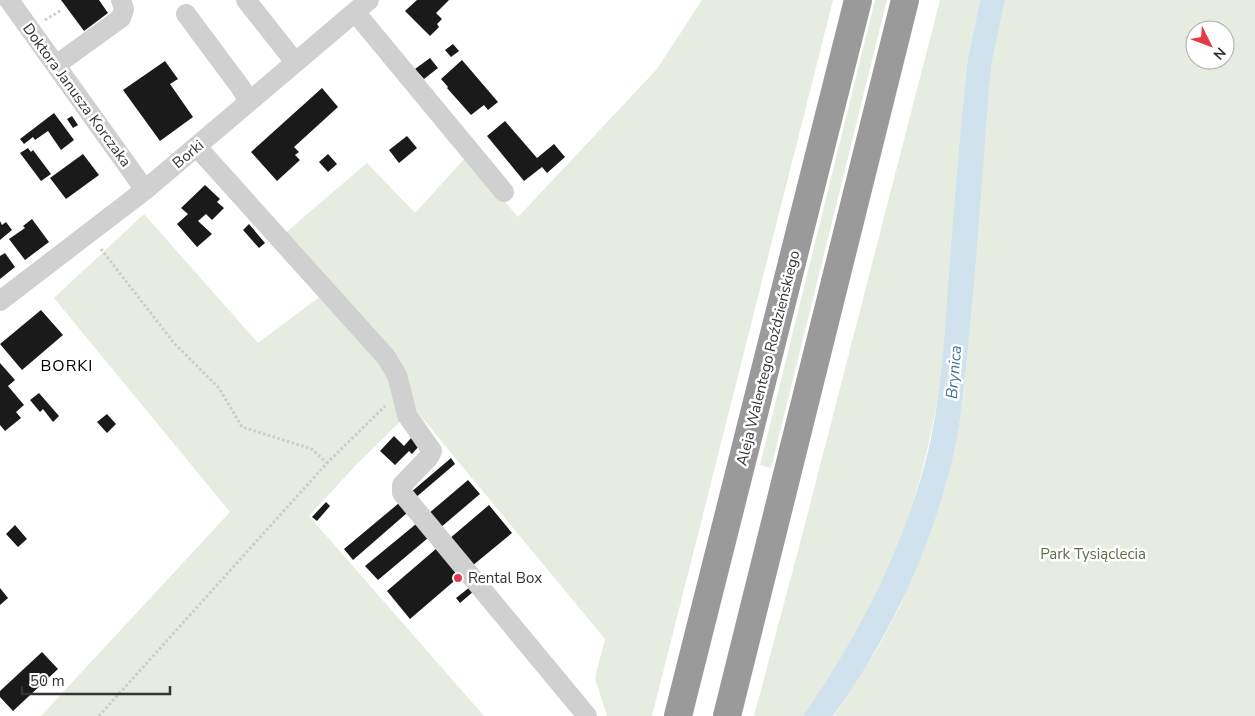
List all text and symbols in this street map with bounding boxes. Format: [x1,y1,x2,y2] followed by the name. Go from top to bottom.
[18,19,136,171] street label: Doktora Janusza Korczaka
[1185,20,1235,70] north arrow
[1209,43,1230,64] text: N
[168,135,208,173] street label: Borki
[732,248,804,468] street label: Aleja Walentego Roździeńskiego
[941,344,967,400] water label: Brynica
[41,355,93,377] district label: BORKI
[1040,544,1146,564] park label: Park Tysiąclecia
[468,568,542,588] place label: Rental Box
[452,572,464,584] marker: Rental Box
[22,664,170,696] scale bar
[30,671,65,691] text: 50 m

